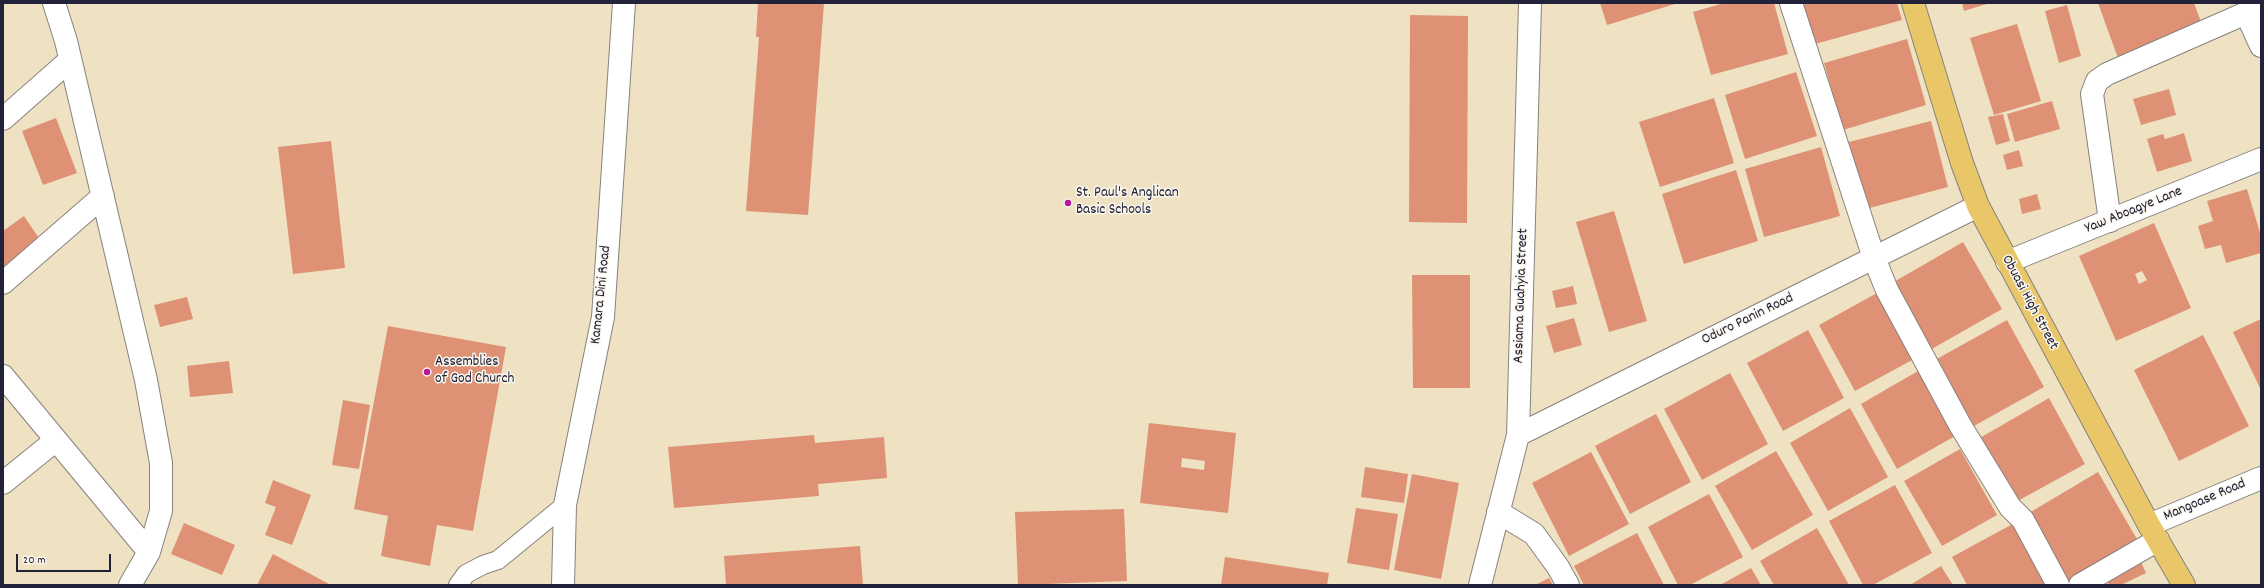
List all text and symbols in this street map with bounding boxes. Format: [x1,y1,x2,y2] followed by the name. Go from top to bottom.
[2083,183,2185,239] street label: Yaw Aboagye Lane
[1076,185,1179,220] place label: St. Paul's Anglican Basic Schools
[1063,198,1073,208] marker: St. Paul's Anglican Basic Schools
[1511,228,1533,364] street label: Assiama Guahyia Street
[588,245,616,345] street label: Kamara Dini Road
[1996,252,2062,354] street label: Obuasi High Street
[1699,290,1797,350] street label: Oduro Panin Road
[435,354,514,389] place label: Assemblies of God Church
[422,367,432,377] marker: Assemblies of God Church
[2161,476,2249,526] street label: Mangoase Road
[18,546,113,572] scale bar
[23,552,46,569] text: 20 m

